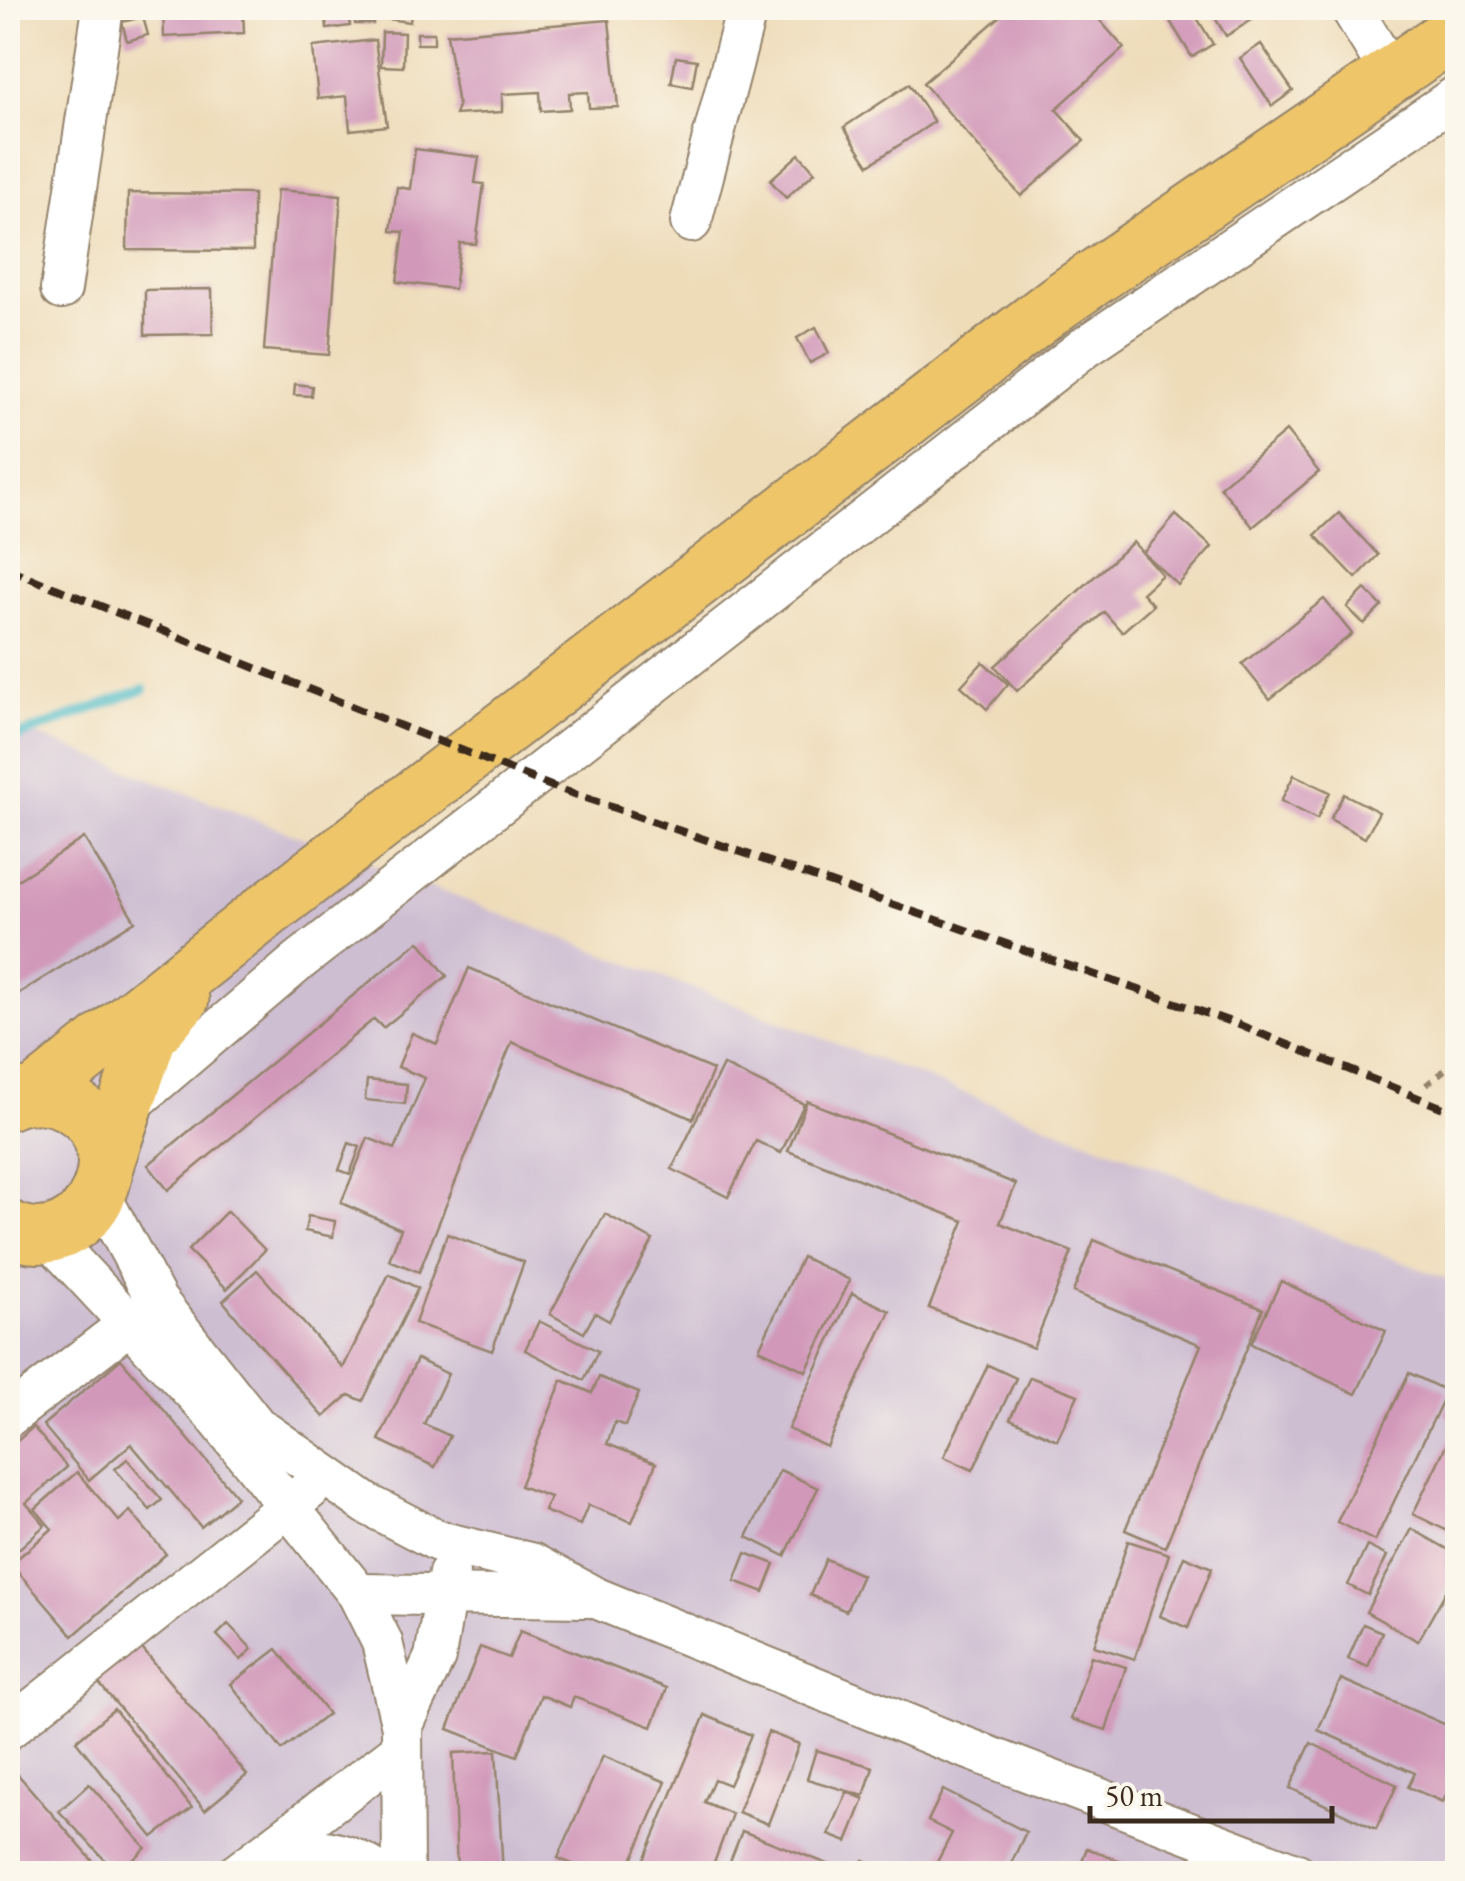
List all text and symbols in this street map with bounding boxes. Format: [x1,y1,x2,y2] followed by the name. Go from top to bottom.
[1090,1761,1332,1823] scale bar
[1105,1776,1163,1815] text: 50 m

